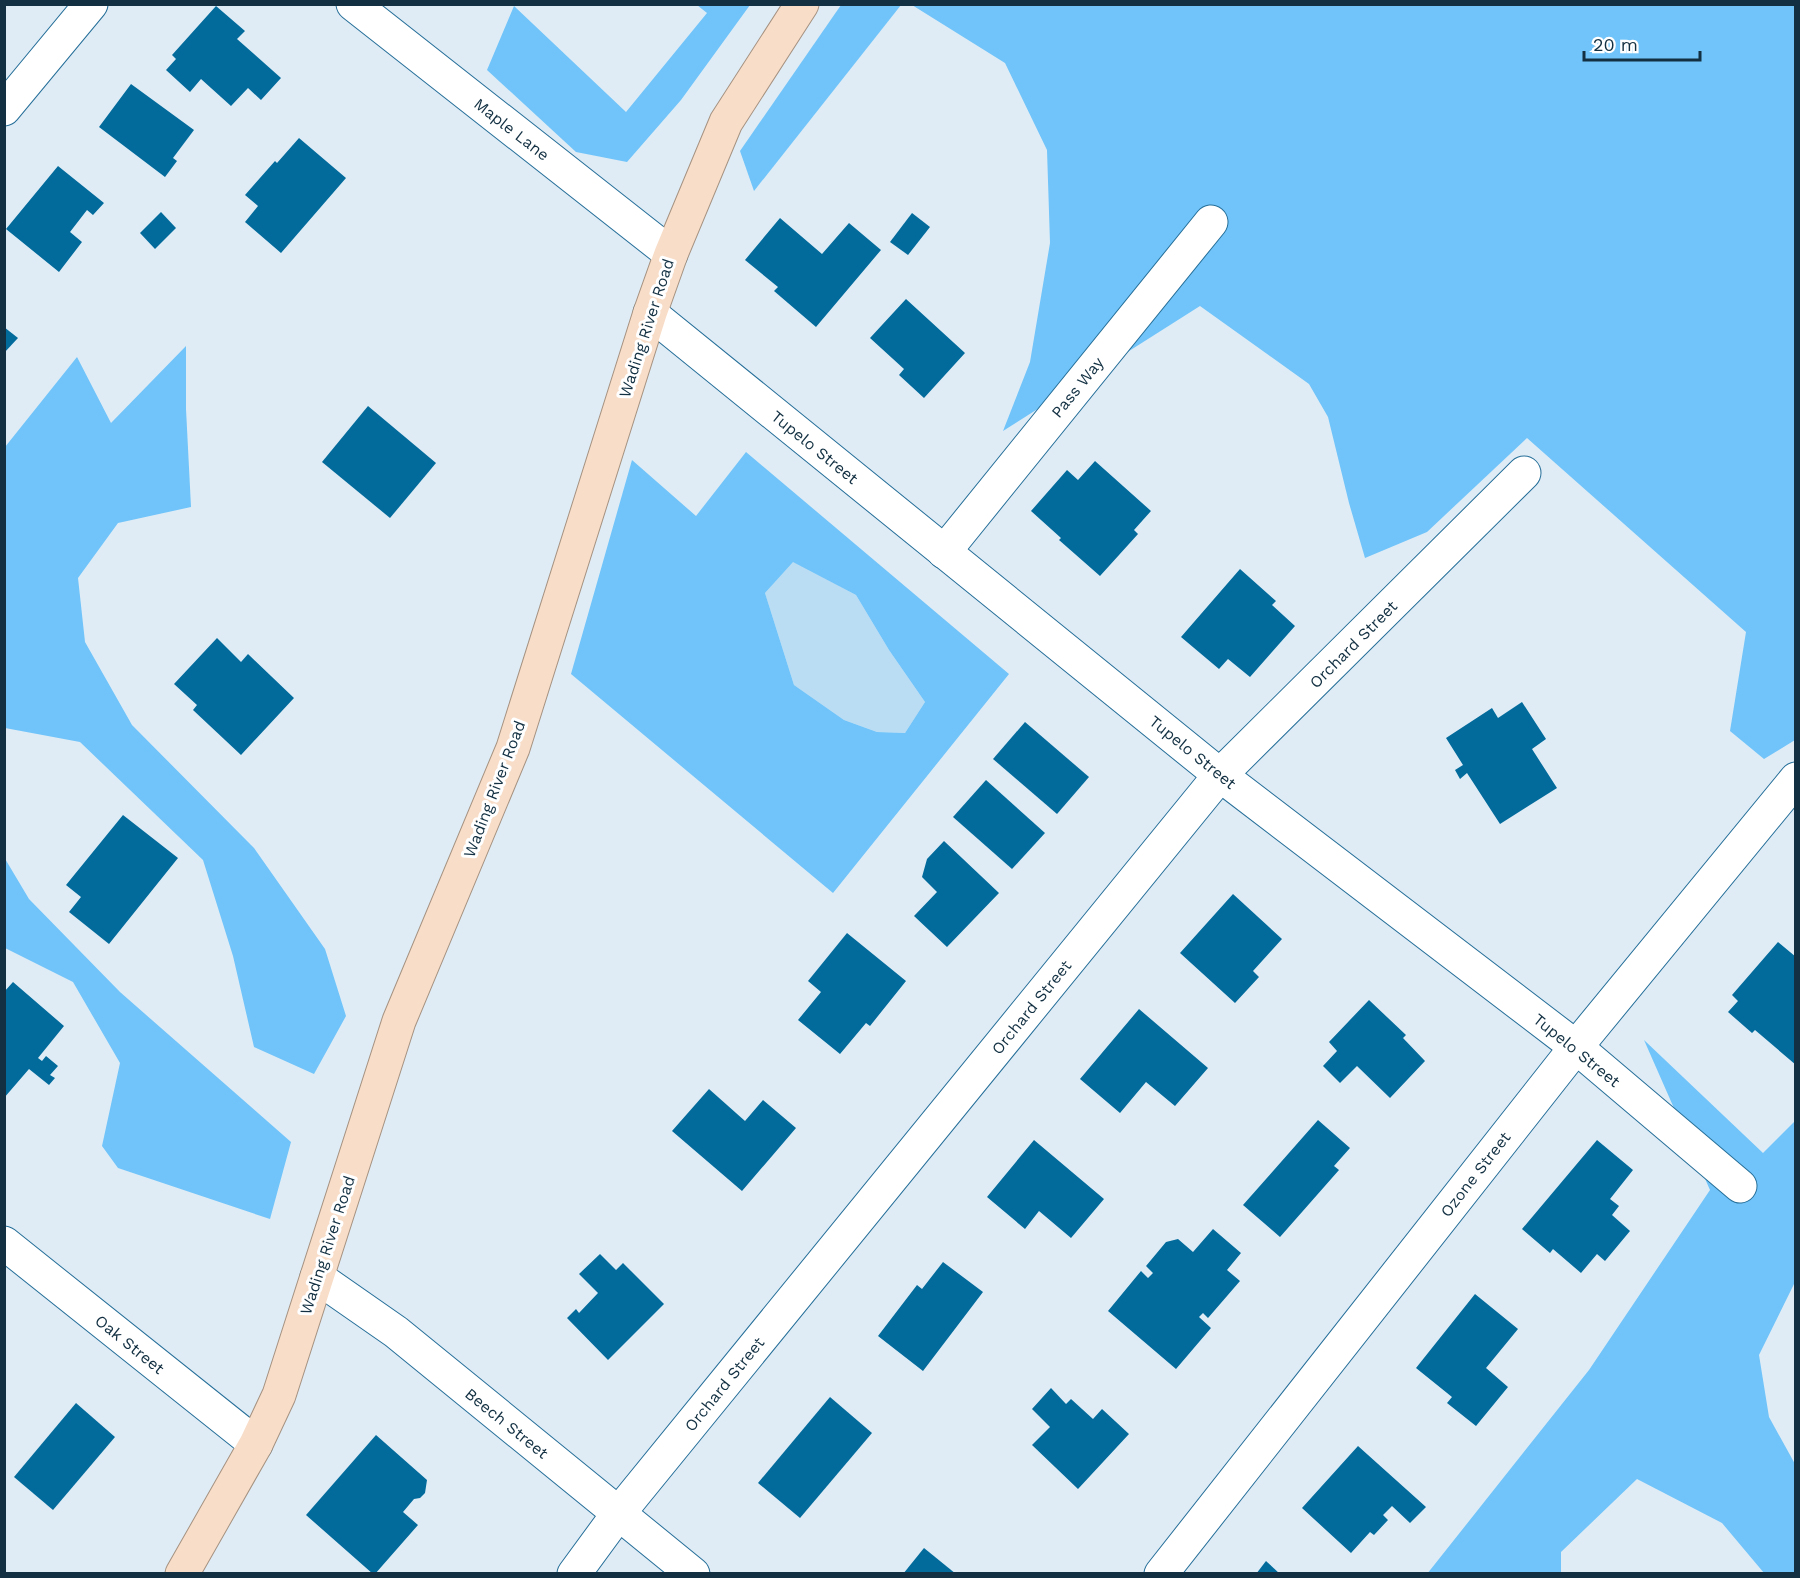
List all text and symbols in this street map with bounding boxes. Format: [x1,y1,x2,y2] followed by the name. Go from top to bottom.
[1584,24,1700,62] scale bar
[1593,34,1638,55] text: 20 m
[470,94,553,165] street label: Maple Lane
[615,256,678,400] street label: Wading River Road
[1047,353,1108,421] street label: Pass Way
[768,407,862,488] street label: Tupelo Street
[1306,596,1401,692] street label: Orchard Street
[1146,712,1240,793] street label: Tupelo Street
[460,718,529,860] street label: Wading River Road
[988,956,1075,1058] street label: Orchard Street
[1530,1010,1624,1091] street label: Tupelo Street
[1436,1128,1515,1221] street label: Ozone Street
[296,1173,359,1317] street label: Wading River Road
[91,1311,168,1378] street label: Oak Street
[681,1333,768,1435] street label: Orchard Street
[461,1384,552,1463] street label: Beech Street

